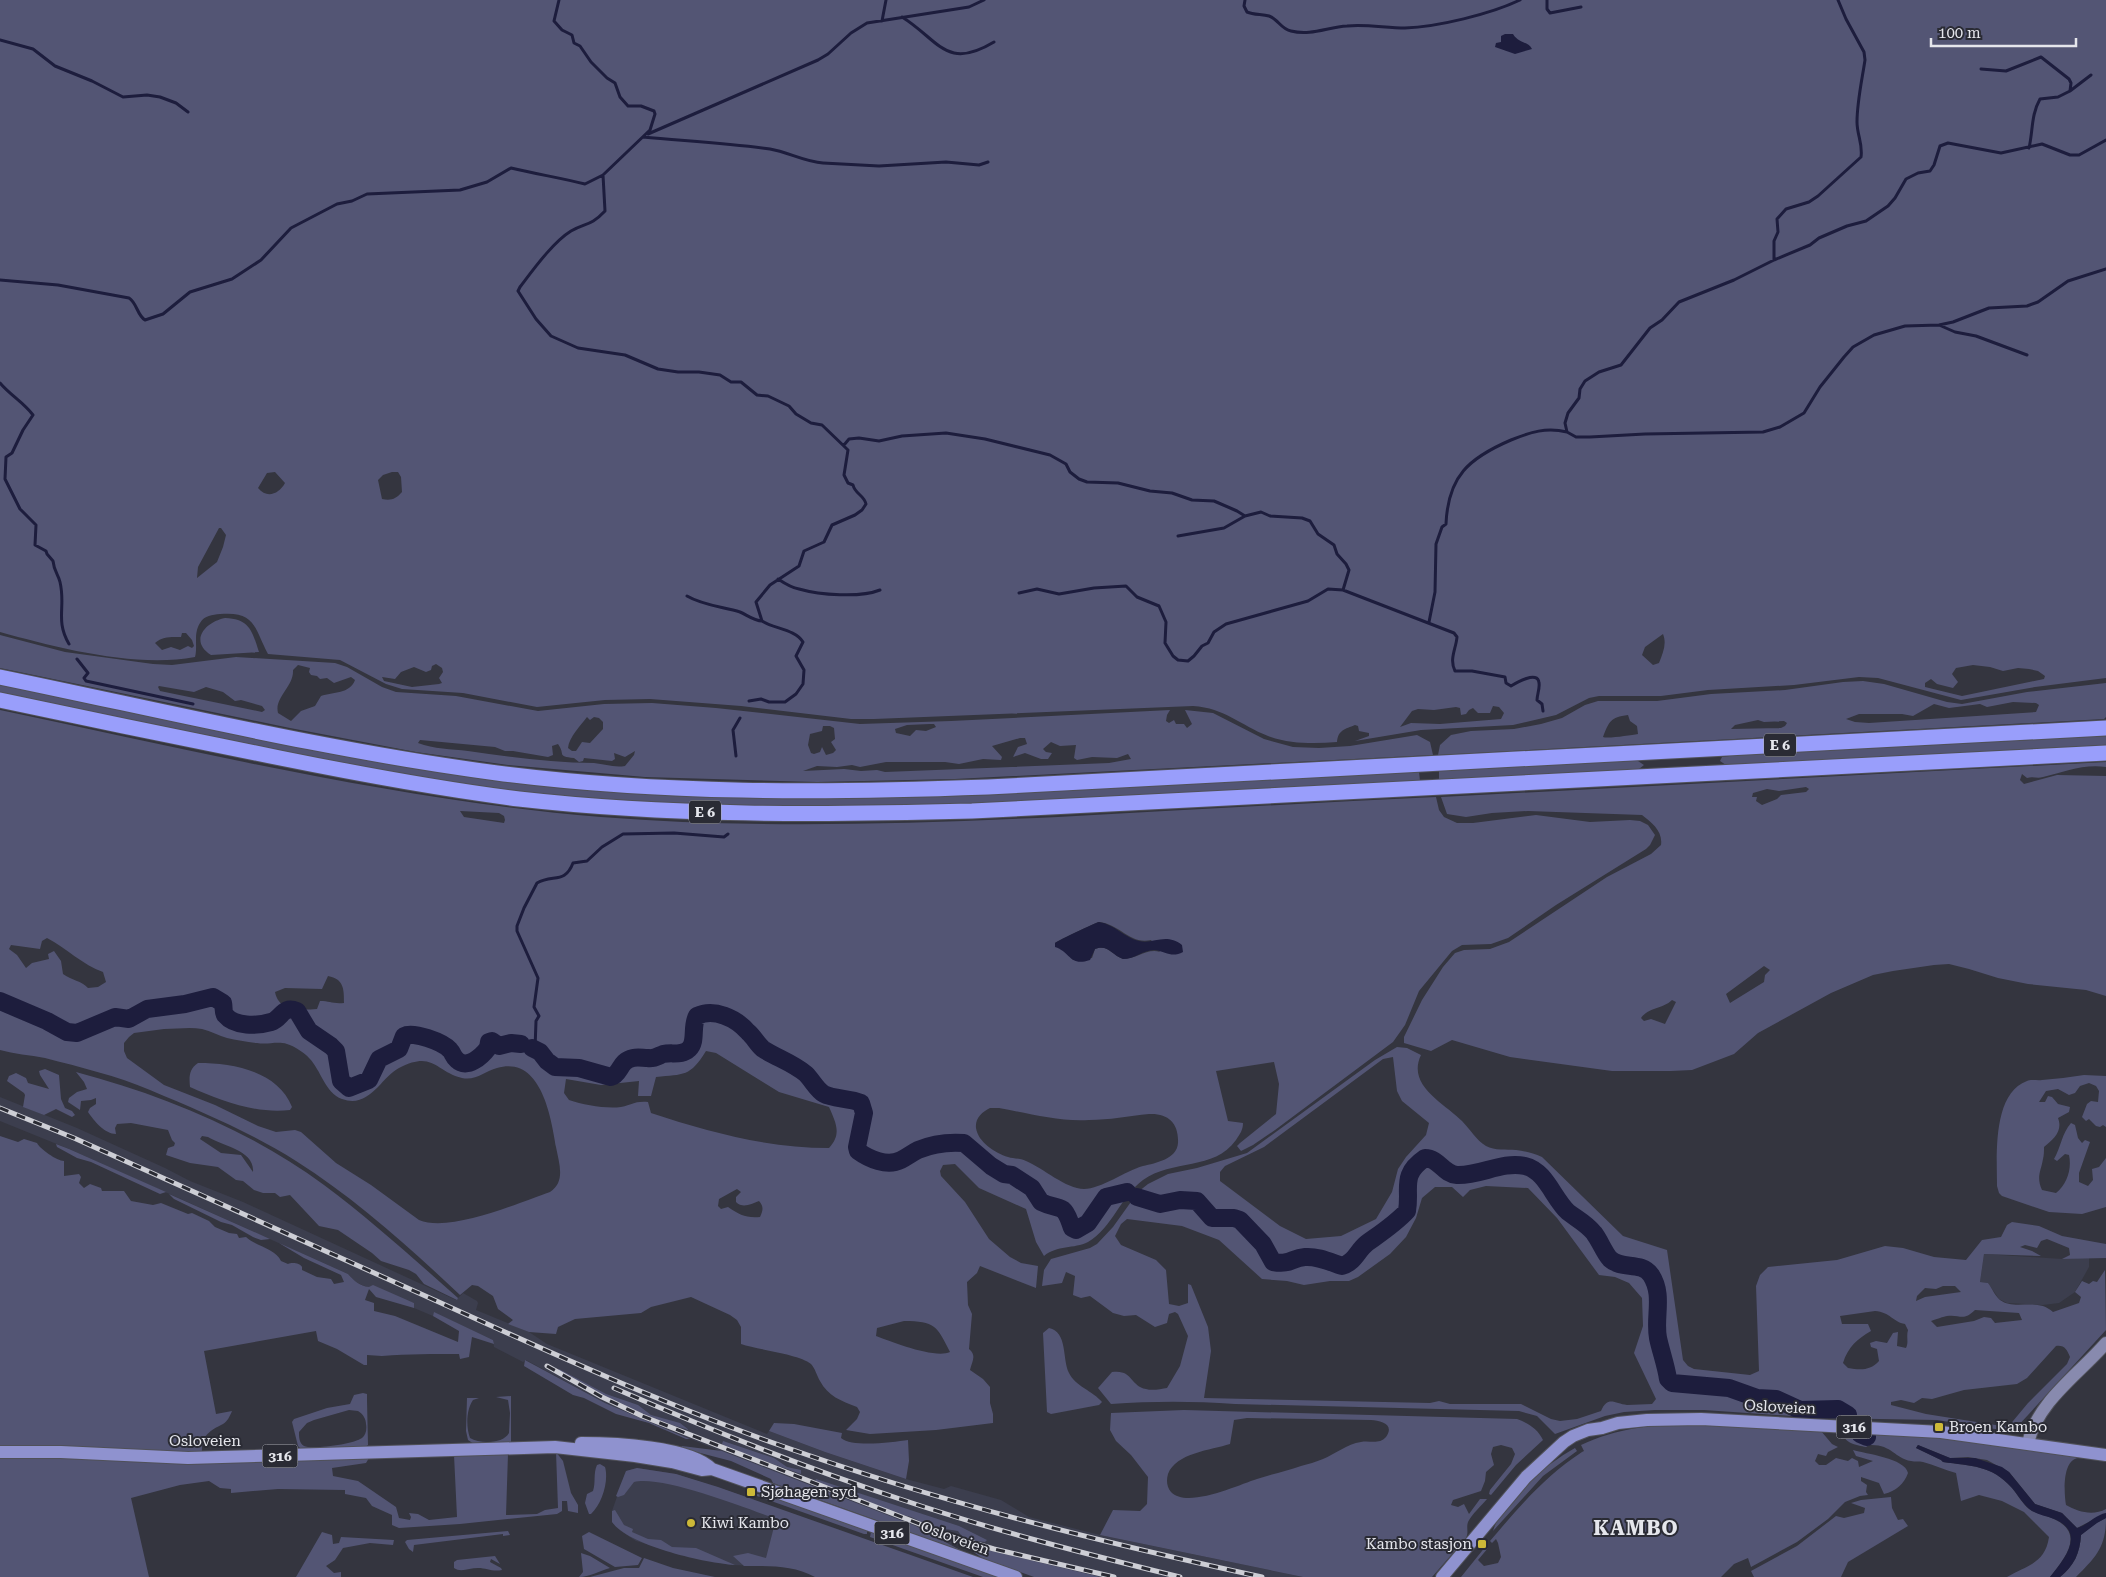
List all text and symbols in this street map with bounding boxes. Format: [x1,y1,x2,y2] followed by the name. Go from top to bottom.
[1931,15,2076,47] scale bar
[1938,24,1981,42] text: 100 m
[1764,734,1796,756] road number: E 6
[689,800,721,824] road number: E 6
[1744,1396,1817,1418] street label: Osloveien
[1836,1415,1872,1438] road number: 316
[1949,1418,2047,1436] place label: Broen Kambo
[1933,1421,1945,1433] marker: Broen Kambo
[169,1432,241,1450] street label: Osloveien
[262,1444,298,1468] road number: 316
[761,1483,857,1501] place label: Sjøhagen syd
[745,1486,757,1498] marker: Sjøhagen syd
[701,1514,789,1532] place label: Kiwi Kambo
[1593,1516,1679,1540] district label: KAMBO
[685,1517,697,1529] marker: Kiwi Kambo
[918,1517,992,1559] street label: Osloveien
[874,1522,910,1545] road number: 316
[1366,1535,1472,1553] place label: Kambo stasjon
[1476,1538,1488,1550] marker: Kambo stasjon

